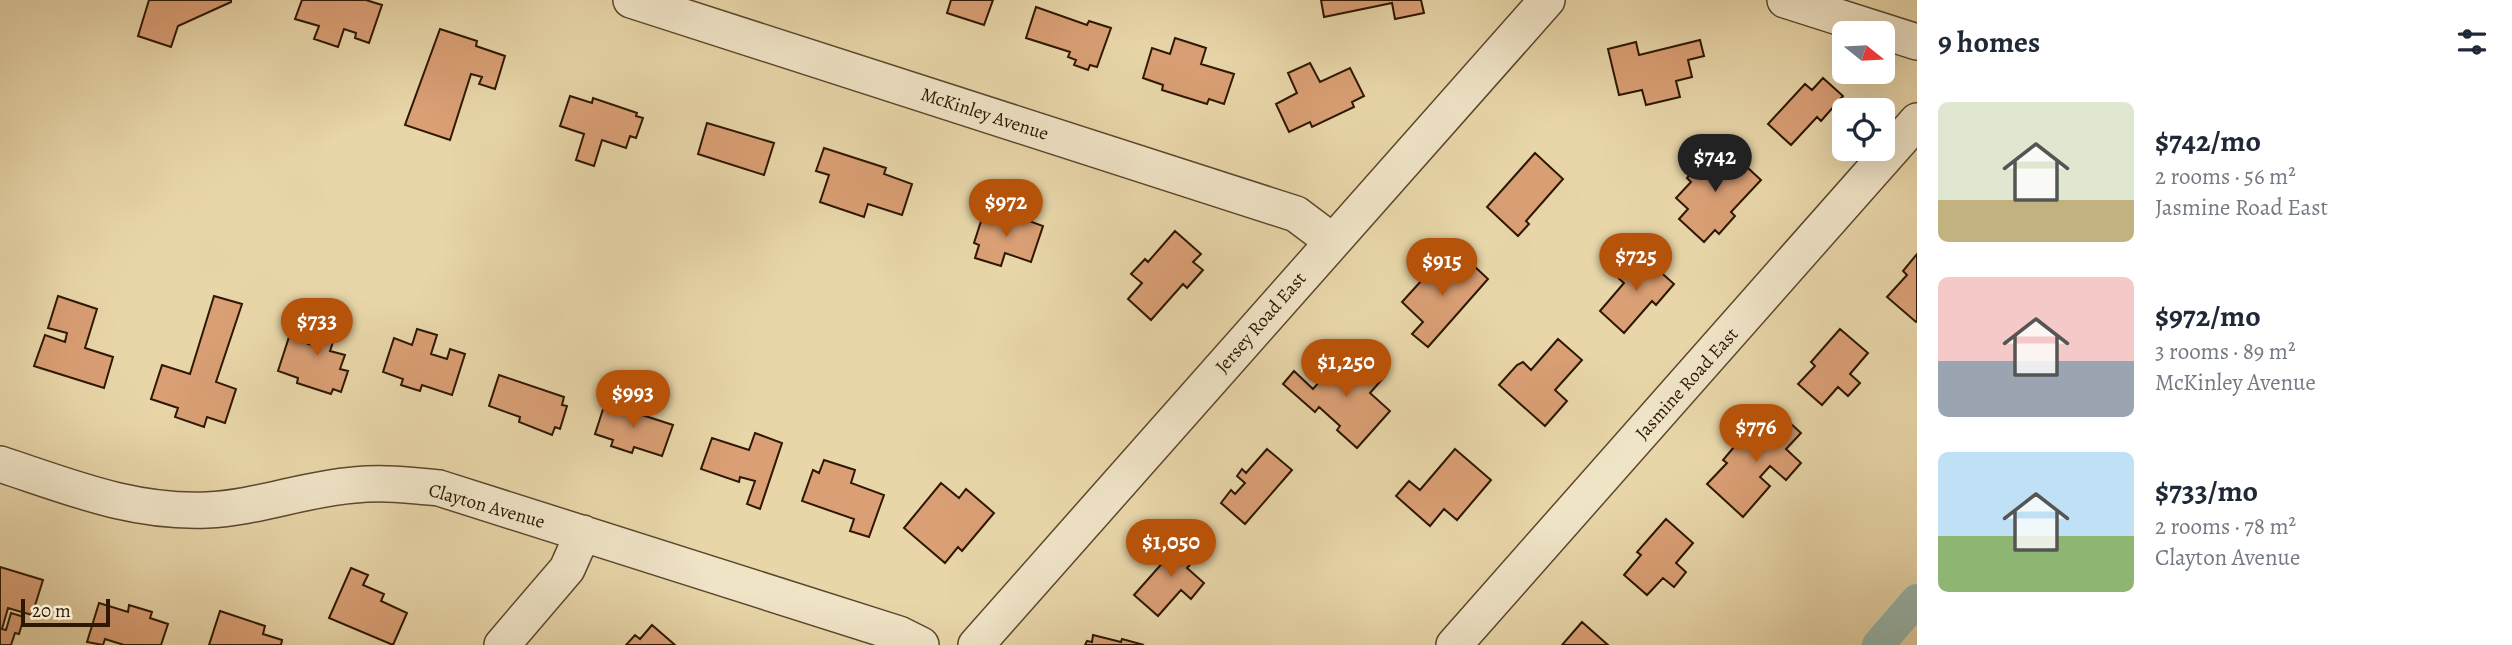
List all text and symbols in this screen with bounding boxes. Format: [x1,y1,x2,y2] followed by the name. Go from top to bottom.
[1832,21,1895,84] north arrow
[1832,21,1895,161] map controls
[1938,22,2040,62] text: 9 homes
[2453,23,2491,61] icon: filters
[917,81,1052,147] street label: McKinley Avenue
[1832,98,1895,161] button: locate
[2155,121,2261,161] text: $742/mo
[1994,130,2078,214] icon: home
[1674,134,1756,194] pin: $742
[1694,141,1736,172] text: $742
[2155,161,2296,192] text: 2 rooms · 56 m²
[965,180,1047,239] pin: $972
[985,186,1027,217] text: $972
[2155,192,2328,223] text: Jasmine Road East
[1595,233,1677,293] pin: $725
[1401,238,1483,298] pin: $915
[1615,240,1657,271] text: $725
[1422,245,1462,276] text: $915
[1209,266,1312,379] street label: Jersey Road East
[2155,296,2261,336] text: $972/mo
[276,298,358,358] pin: $733
[297,305,337,336] text: $733
[1994,305,2078,389] icon: home
[1629,322,1744,445] street label: Jasmine Road East
[2155,336,2296,367] text: 3 rooms · 89 m²
[1289,340,1403,399] pin: $1,250
[1317,346,1375,377] text: $1,250
[2155,367,2316,398] text: McKinley Avenue
[592,370,674,430] pin: $993
[612,377,654,408] text: $993
[1715,405,1797,464] pin: $776
[1735,411,1777,442] text: $776
[2155,471,2258,511] text: $733/mo
[425,477,548,535] street label: Clayton Avenue
[1994,480,2078,564] icon: home
[2155,511,2296,542] text: 2 rooms · 78 m²
[1114,520,1228,579] pin: $1,050
[1142,526,1200,557] text: $1,050
[2155,542,2300,573] text: Clayton Avenue
[21,596,110,628] scale bar
[32,598,71,624] text: 20 m

